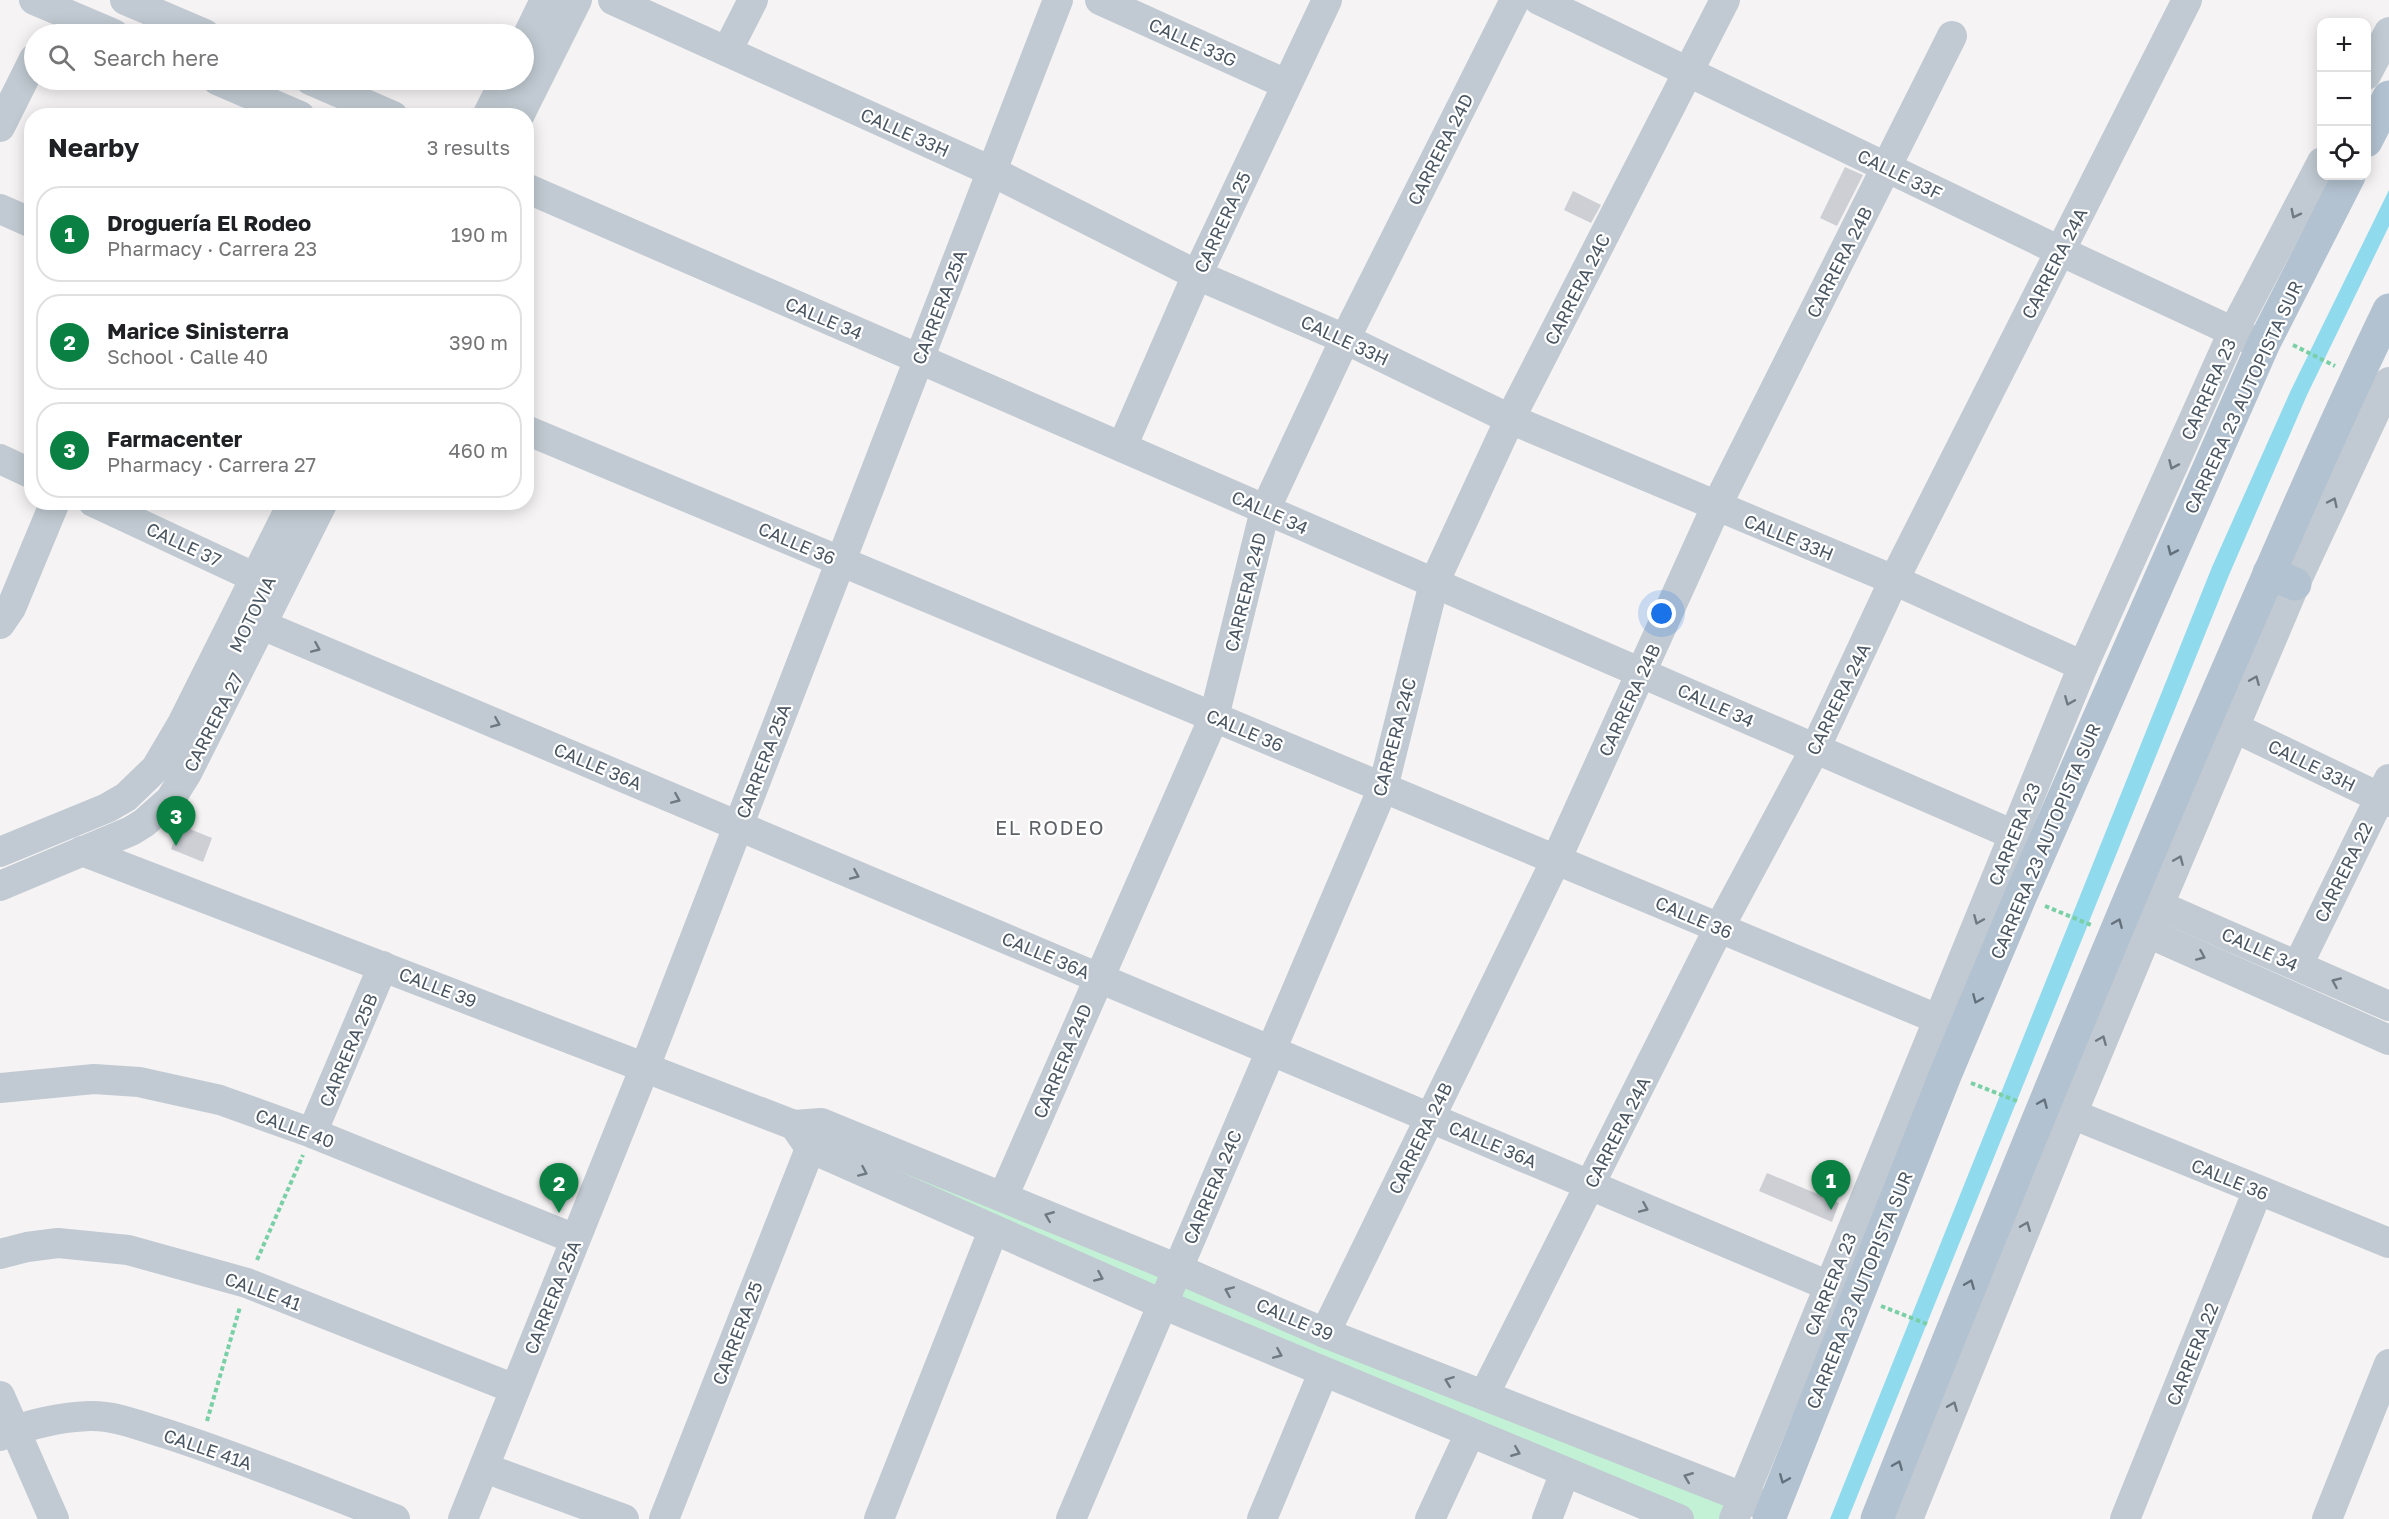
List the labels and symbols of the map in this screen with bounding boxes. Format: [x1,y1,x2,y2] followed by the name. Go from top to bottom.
[1146,13,1240,71] street label: CALLE 33G
[1402,90,1478,208] street label: CARRERA 24D
[857,103,953,161] street label: CALLE 33H
[1854,144,1946,204] street label: CALLE 33F
[1189,168,1255,276] street label: CARRERA 25
[1802,203,1876,321] street label: CARRERA 24B
[2017,204,2091,322] street label: CARRERA 24A
[2290,208,2302,219] one-way arrow
[1540,230,1614,348] street label: CARRERA 24C
[907,247,971,367] street label: CARRERA 25A
[2179,277,2307,517] street label: CARRERA 23 AUTOPISTA SUR
[782,292,866,344] street label: CALLE 34
[1297,310,1393,370] street label: CALLE 33H
[2176,335,2240,443] street label: CARRERA 23
[2169,459,2181,470] one-way arrow
[1228,485,1312,539] street label: CALLE 34
[2326,497,2338,508] one-way arrow
[1741,509,1837,565] street label: CALLE 33H
[143,517,225,571] street label: CALLE 37
[755,517,839,569] street label: CALLE 36
[1220,530,1270,654] street label: CARRERA 24D
[2167,545,2179,556] one-way arrow
[224,572,280,656] street label: MOTOVIA
[1647,599,1676,628] your location
[1801,639,1875,759] street label: CARRERA 24A
[1593,640,1665,760] street label: CARRERA 24B
[310,641,321,653] one-way arrow
[179,669,247,775] street label: CARRERA 27
[1368,675,1420,799] street label: CARRERA 24C
[2248,675,2260,686] one-way arrow
[1674,678,1758,732] street label: CALLE 34
[2064,695,2076,706] one-way arrow
[731,701,795,821] street label: CARRERA 25A
[1203,704,1287,756] street label: CALLE 36
[489,716,500,728] one-way arrow
[1985,720,2105,962] street label: CARRERA 23 AUTOPISTA SUR
[2265,734,2359,796] street label: CALLE 33H
[551,738,645,794] street label: CALLE 36A
[1983,779,2045,889] street label: CARRERA 23
[669,792,680,804] one-way arrow
[156,796,195,846] pin: 3
[995,815,1105,839] district label: EL RODEO
[2309,818,2377,926] street label: CARRERA 22
[2172,855,2184,866] one-way arrow
[849,868,860,880] one-way arrow
[1652,891,1736,943] street label: CALLE 36
[1973,914,1985,925] one-way arrow
[2111,918,2123,929] one-way arrow
[2218,922,2302,976] street label: CALLE 34
[999,927,1093,983] street label: CALLE 36A
[2195,949,2206,961] one-way arrow
[396,962,480,1012] street label: CALLE 39
[2331,977,2342,989] one-way arrow
[314,990,382,1110] street label: CARRERA 25B
[1972,993,1984,1004] one-way arrow
[1028,1000,1096,1122] street label: CARRERA 24D
[2095,1036,2107,1047] one-way arrow
[1580,1073,1654,1191] street label: CARRERA 24A
[1383,1078,1457,1198] street label: CARRERA 24B
[2036,1098,2048,1109] one-way arrow
[253,1104,337,1152] street label: CALLE 40
[1446,1116,1540,1172] street label: CALLE 36A
[1178,1127,1246,1247] street label: CARRERA 24C
[2188,1154,2272,1204] street label: CALLE 36
[1812,1160,1850,1210] pin: 1
[540,1164,578,1213] pin: 2
[857,1164,868,1176] one-way arrow
[1801,1168,1917,1412] street label: CARRERA 23 AUTOPISTA SUR
[1637,1201,1648,1213] one-way arrow
[1045,1211,1056,1223] one-way arrow
[2019,1221,2031,1232] one-way arrow
[1799,1229,1861,1339] street label: CARRERA 23
[519,1237,585,1357] street label: CARRERA 25A
[222,1267,304,1315] street label: CALLE 41
[1092,1269,1103,1281] one-way arrow
[707,1278,767,1388] street label: CARRERA 25
[1963,1279,1976,1289] one-way arrow
[1225,1286,1236,1298] one-way arrow
[1253,1293,1337,1345] street label: CALLE 39
[2161,1299,2223,1409] street label: CARRERA 22
[1272,1346,1283,1358] one-way arrow
[1444,1376,1455,1388] one-way arrow
[1946,1402,1958,1413] one-way arrow
[161,1424,255,1474] street label: CALLE 41A
[1510,1445,1521,1457] one-way arrow
[1891,1460,1903,1471] one-way arrow
[1683,1471,1694,1484] one-way arrow
[1779,1474,1792,1484] one-way arrow

